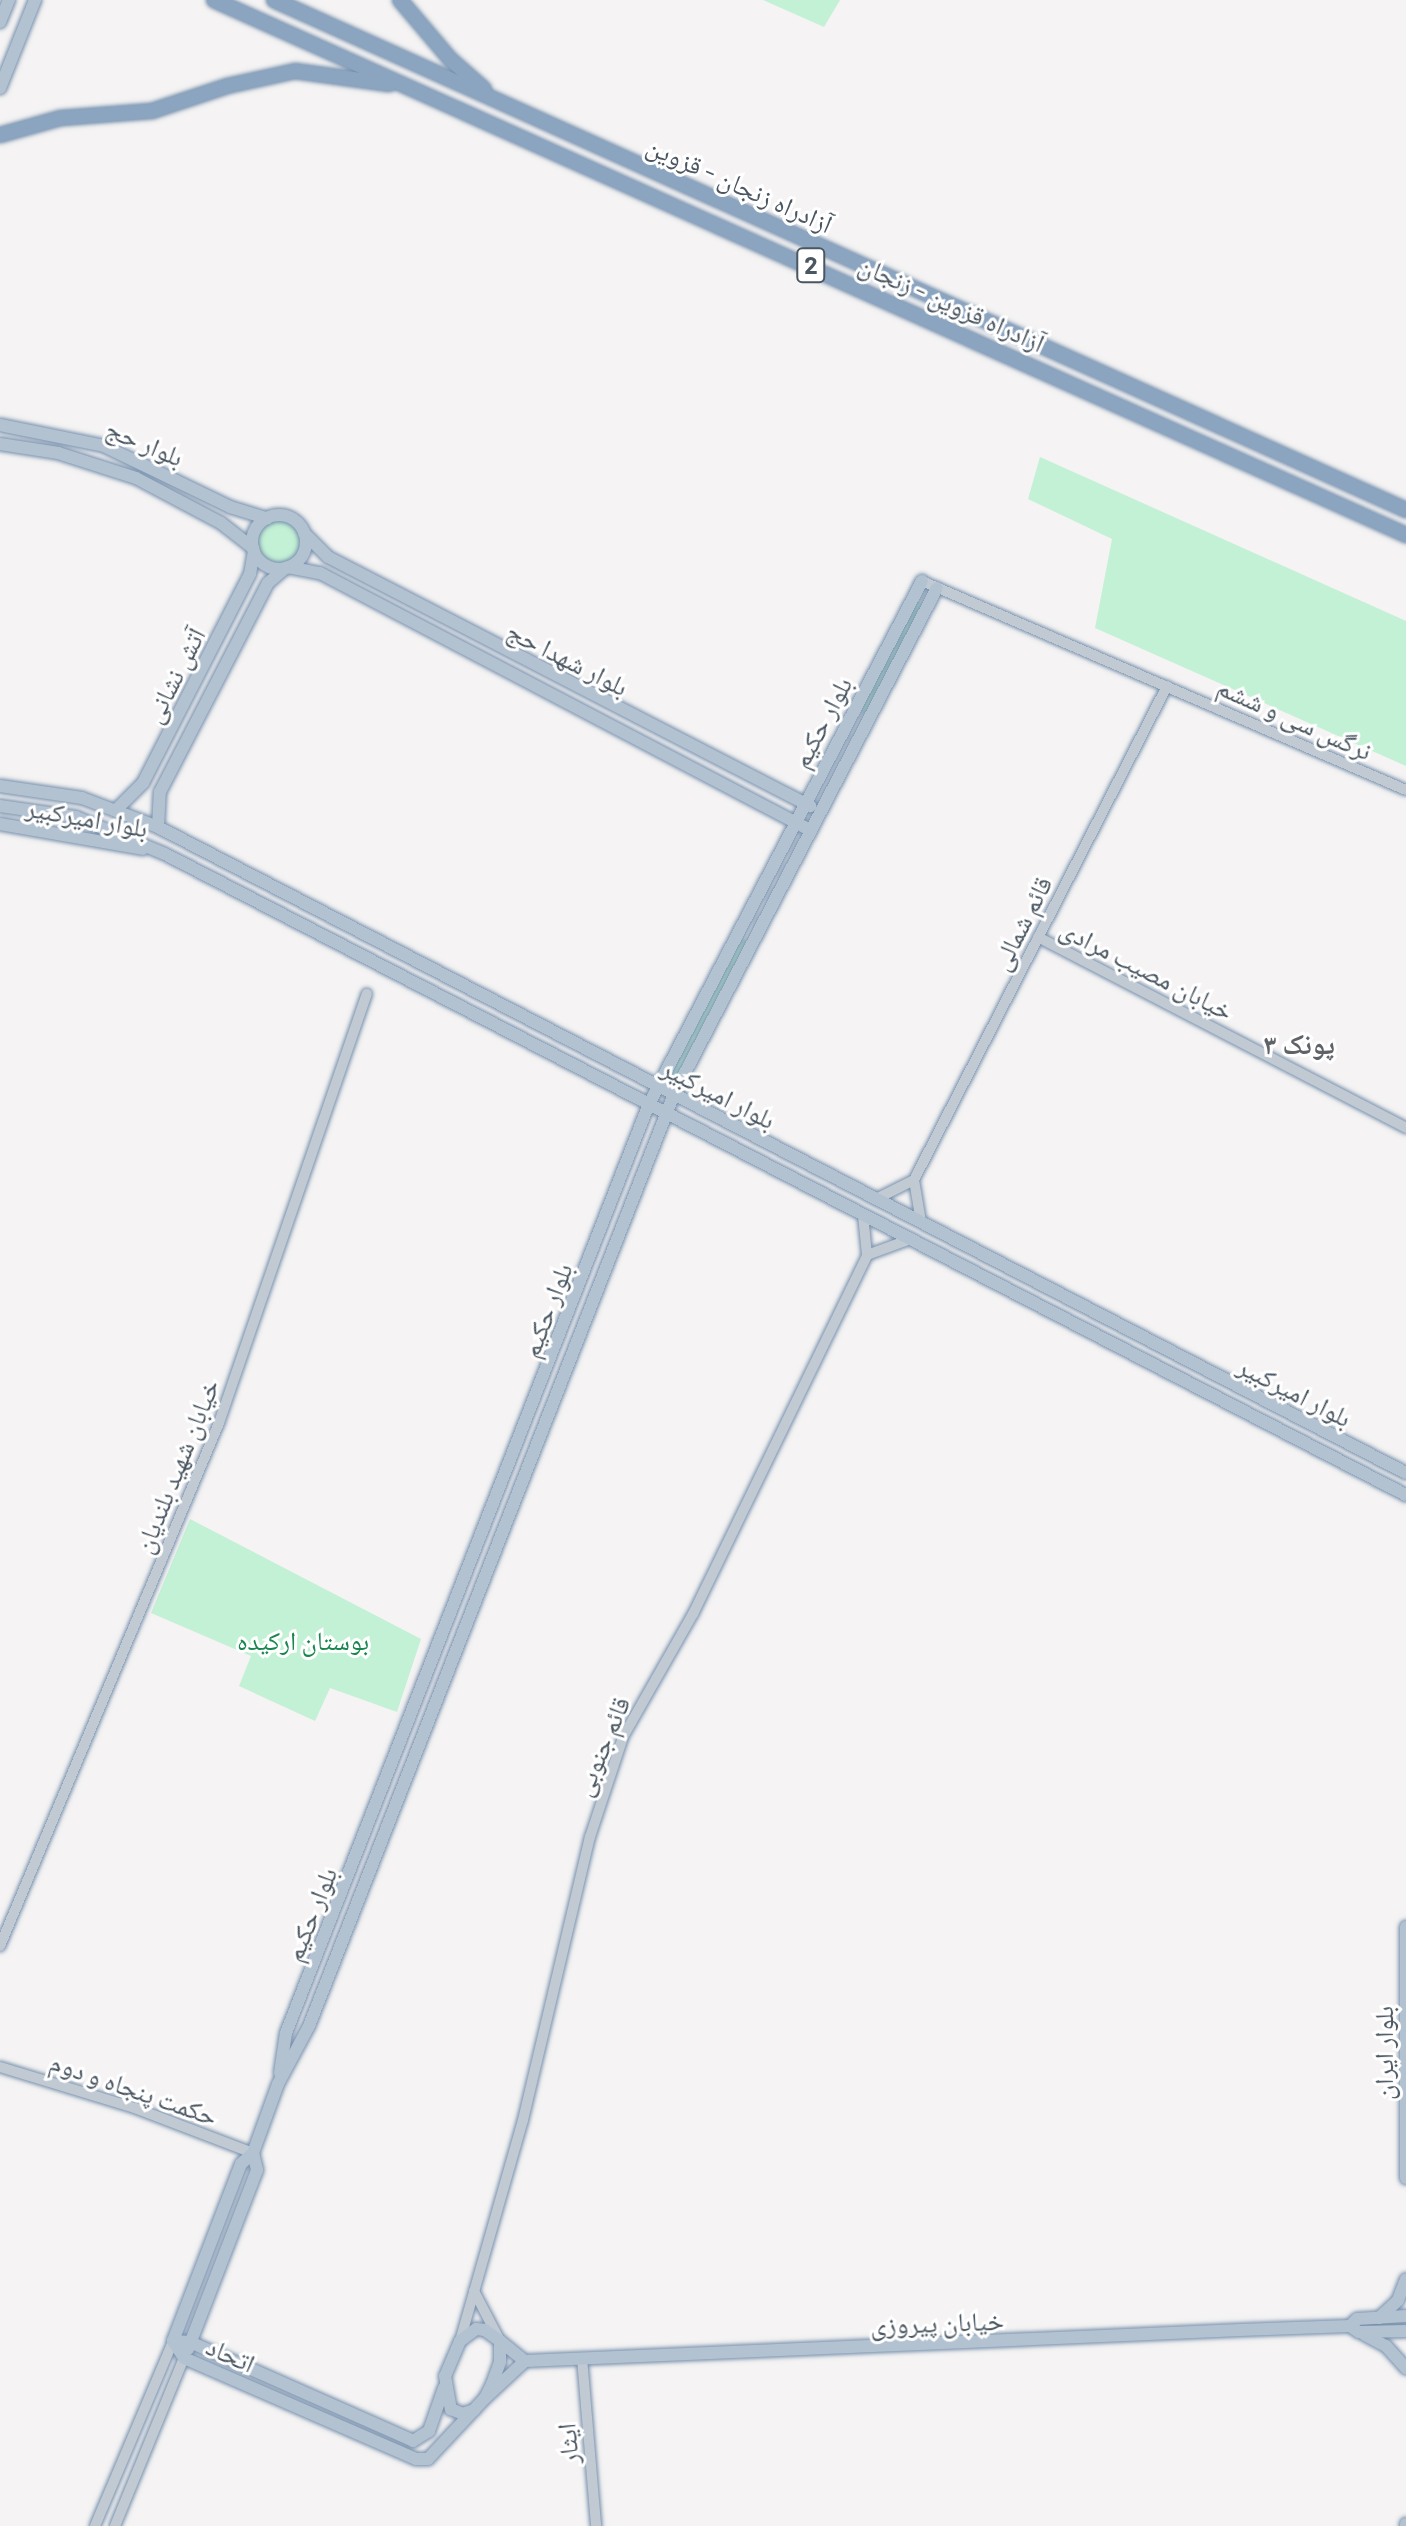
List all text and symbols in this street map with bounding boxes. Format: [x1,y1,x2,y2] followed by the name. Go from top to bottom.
[642,129,838,239] street label: آزادراه زنجان - قزوین
[795,245,827,285] road number: 2
[854,248,1050,358] street label: آزادراه قزوین - زنجان
[102,412,188,472] street label: بلوار حج
[502,614,634,702] street label: بلوار شهدا حج
[137,622,211,728] street label: آتش نشانی
[1213,670,1377,766] street label: نرگس سی و ششم
[784,671,858,773] street label: بلوار حکیم
[24,791,150,843] street label: بلوار امیرکبیر
[984,871,1058,975] street label: قائم شمالی
[1055,912,1239,1026] street label: خیابان مصیب مرادی
[1263,1026,1335,1060] district label: پونک ۳
[657,1051,781,1135] street label: بلوار امیرکبیر
[514,1258,578,1362] street label: بلوار حکیم
[1233,1349,1357,1433] street label: بلوار امیرکبیر
[127,1375,225,1557] street label: خیابان شهید بلندیان
[237,1624,369,1656] park label: بوستان ارکیده
[566,1692,636,1800] street label: قائم جنوبی
[277,1862,343,1966] street label: بلوار حکیم
[1367,2006,1399,2100] street label: بلوار ایران
[46,2045,222,2131] street label: حکمت پنجاه و دوم
[870,2304,1004,2340] street label: خیابان پیروزی
[202,2330,260,2378] street label: اتحاد
[550,2422,584,2466] street label: ایثار

